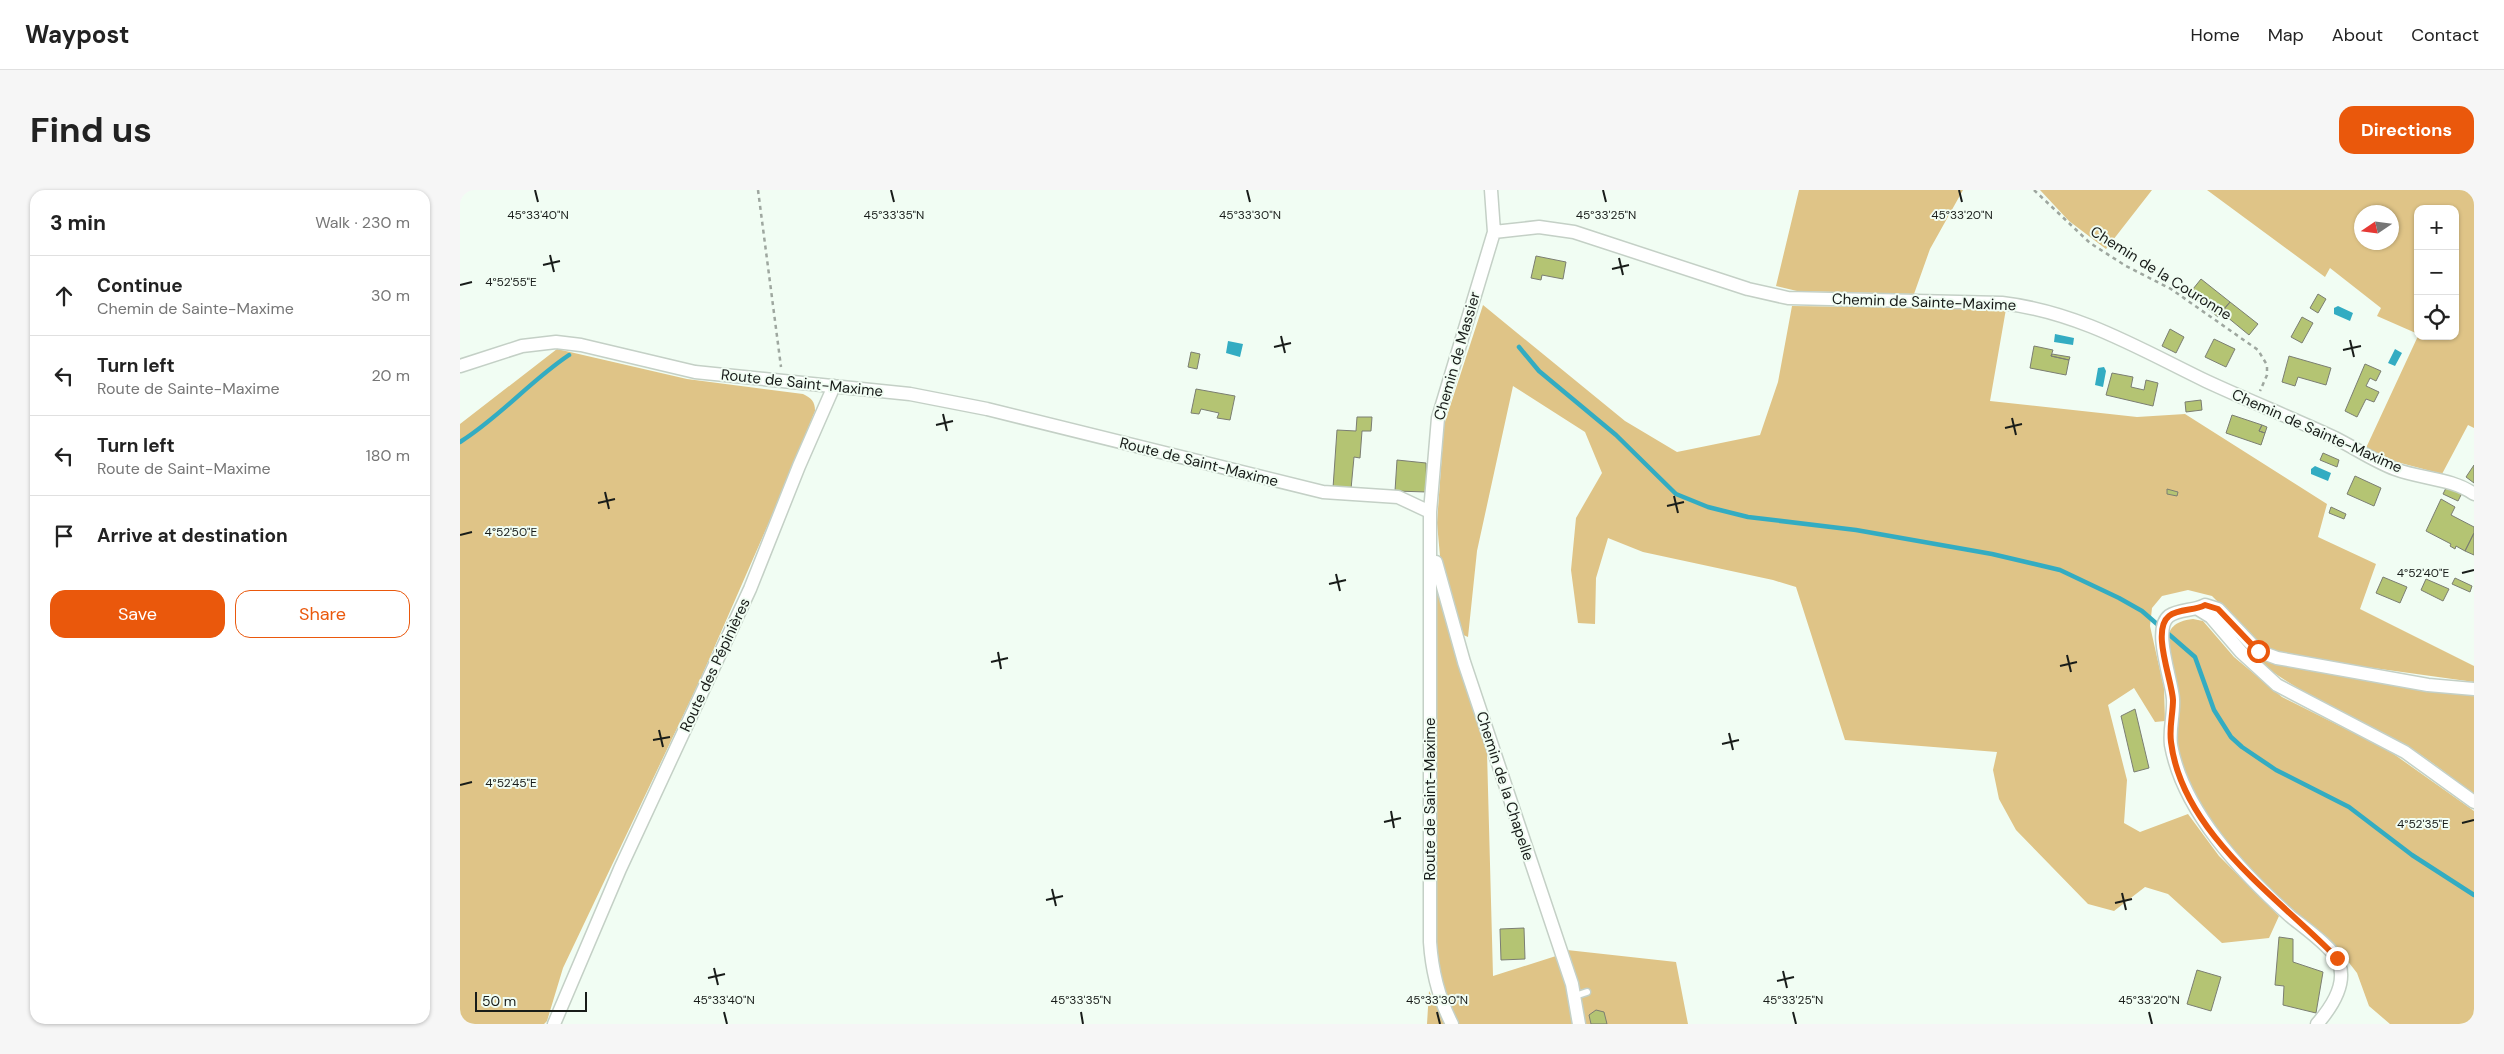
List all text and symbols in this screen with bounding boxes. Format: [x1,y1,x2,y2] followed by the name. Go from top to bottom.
[25,19,129,50] text: Waypost
[2190,23,2240,47] text: Home
[2268,23,2304,47] text: Map
[2332,23,2383,47] text: About
[2411,23,2479,47] text: Contact
[2339,106,2474,154] button: Directions
[30,107,152,153] text: Find us
[2354,205,2399,250] north arrow
[2414,205,2459,340] map controls
[2414,205,2459,250] button: +
[507,207,569,223] text: 45°33'40"N
[864,207,924,223] text: 45°33'35"N
[1219,207,1281,223] text: 45°33'30"N
[1576,207,1636,223] text: 45°33'25"N
[1931,207,1993,223] text: 45°33'20"N
[50,209,106,237] text: 3 min
[315,212,410,233] text: Walk · 230 m
[2087,221,2235,325] street label: Chemin de la Couronne
[2414,250,2459,295] button: −
[97,273,183,298] text: Continue
[485,274,537,290] text: 4°52'55"E
[50,282,78,310] icon: ahead
[371,285,410,306] text: 30 m
[1429,289,1485,423] street label: Chemin de Massier
[1831,289,2017,315] street label: Chemin de Sainte-Maxime
[2414,295,2459,340] button: locate
[97,298,294,319] text: Chemin de Sainte-Maxime
[97,353,175,378] text: Turn left
[50,362,78,390] icon: left
[371,365,410,386] text: 20 m
[720,365,884,401] street label: Route de Saint-Maxime
[97,378,280,399] text: Route de Sainte-Maxime
[2229,384,2405,478] street label: Chemin de Sainte-Maxime
[97,433,175,458] text: Turn left
[1118,433,1280,491] street label: Route de Saint-Maxime
[50,442,78,470] icon: left
[366,445,410,466] text: 180 m
[97,458,271,479] text: Route de Saint-Maxime
[50,522,78,550] icon: arrive
[97,523,288,548] text: Arrive at destination
[485,524,538,540] text: 4°52'50"E
[2397,565,2449,581] text: 4°52'40"E
[50,590,225,638] button: Save
[235,590,410,638] button: Share
[675,595,755,735] street label: Route des Pépinières
[2247,640,2270,663] route start
[1471,709,1539,863] street label: Chemin de la Chapelle
[1420,718,1440,880] street label: Route de Saint-Maxime
[485,775,537,791] text: 4°52'45"E
[2397,816,2449,832] text: 4°52'35"E
[2326,947,2349,970] route end
[475,989,588,1012] scale bar
[482,992,516,1010] text: 50 m
[693,992,755,1008] text: 45°33'40"N
[1051,992,1111,1008] text: 45°33'35"N
[1406,992,1468,1008] text: 45°33'30"N
[1763,992,1823,1008] text: 45°33'25"N
[2118,992,2180,1008] text: 45°33'20"N

